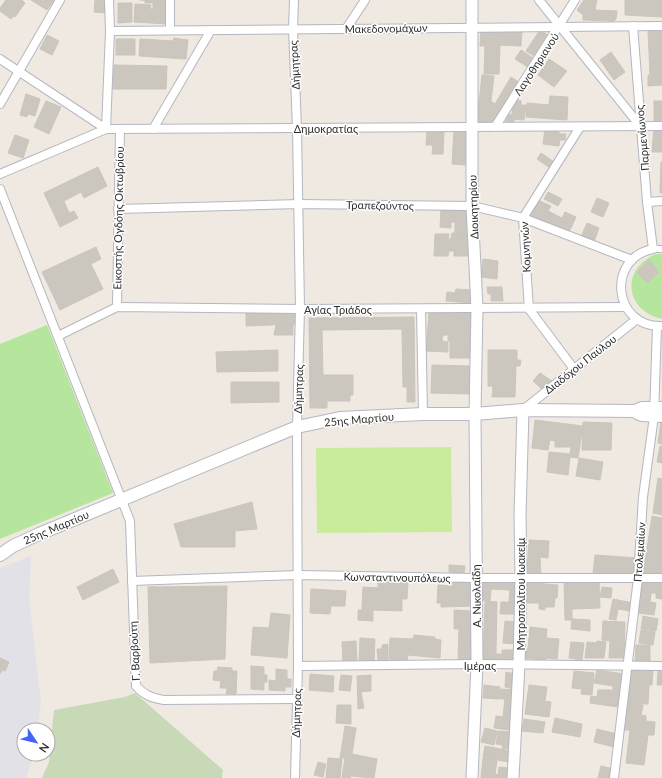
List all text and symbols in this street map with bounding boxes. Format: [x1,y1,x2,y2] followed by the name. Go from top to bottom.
[344,21,428,35] street label: Μακεδονομάχων
[511,30,561,98] street label: Λαγοθηριανού
[286,40,302,90] street label: Δήμητρας
[633,104,651,172] street label: Παρμενίωνος
[294,122,358,135] street label: Δημοκρατίας
[110,146,126,290] street label: Εικοστής Ογδόης Οκτωβρίου
[465,175,481,239] street label: Διοικητηρίου
[346,198,414,213] street label: Τραπεζούντος
[517,221,533,273] street label: Κομνηνών
[304,303,372,316] street label: Αγίας Τριάδος
[541,332,619,396] street label: Διαδόχου Παύλου
[291,364,305,414] street label: Δήμητρας
[324,409,394,429] street label: 25ης Μαρτίου
[21,507,91,547] street label: 25ης Μαρτίου
[630,521,648,582] street label: Πτολεμαίων
[514,537,527,650] street label: Μητροπολίτου Ιωακείμ
[469,564,483,628] street label: Α. Νικολαΐδη
[343,570,451,584] street label: Κωνσταντινουπόλεως
[126,621,142,681] street label: Γ. Βαρβούτη
[464,659,496,672] street label: Ιμέρας
[289,688,303,738] street label: Δήμητρας
[16,722,56,762] north arrow
[37,741,52,755] text: N

